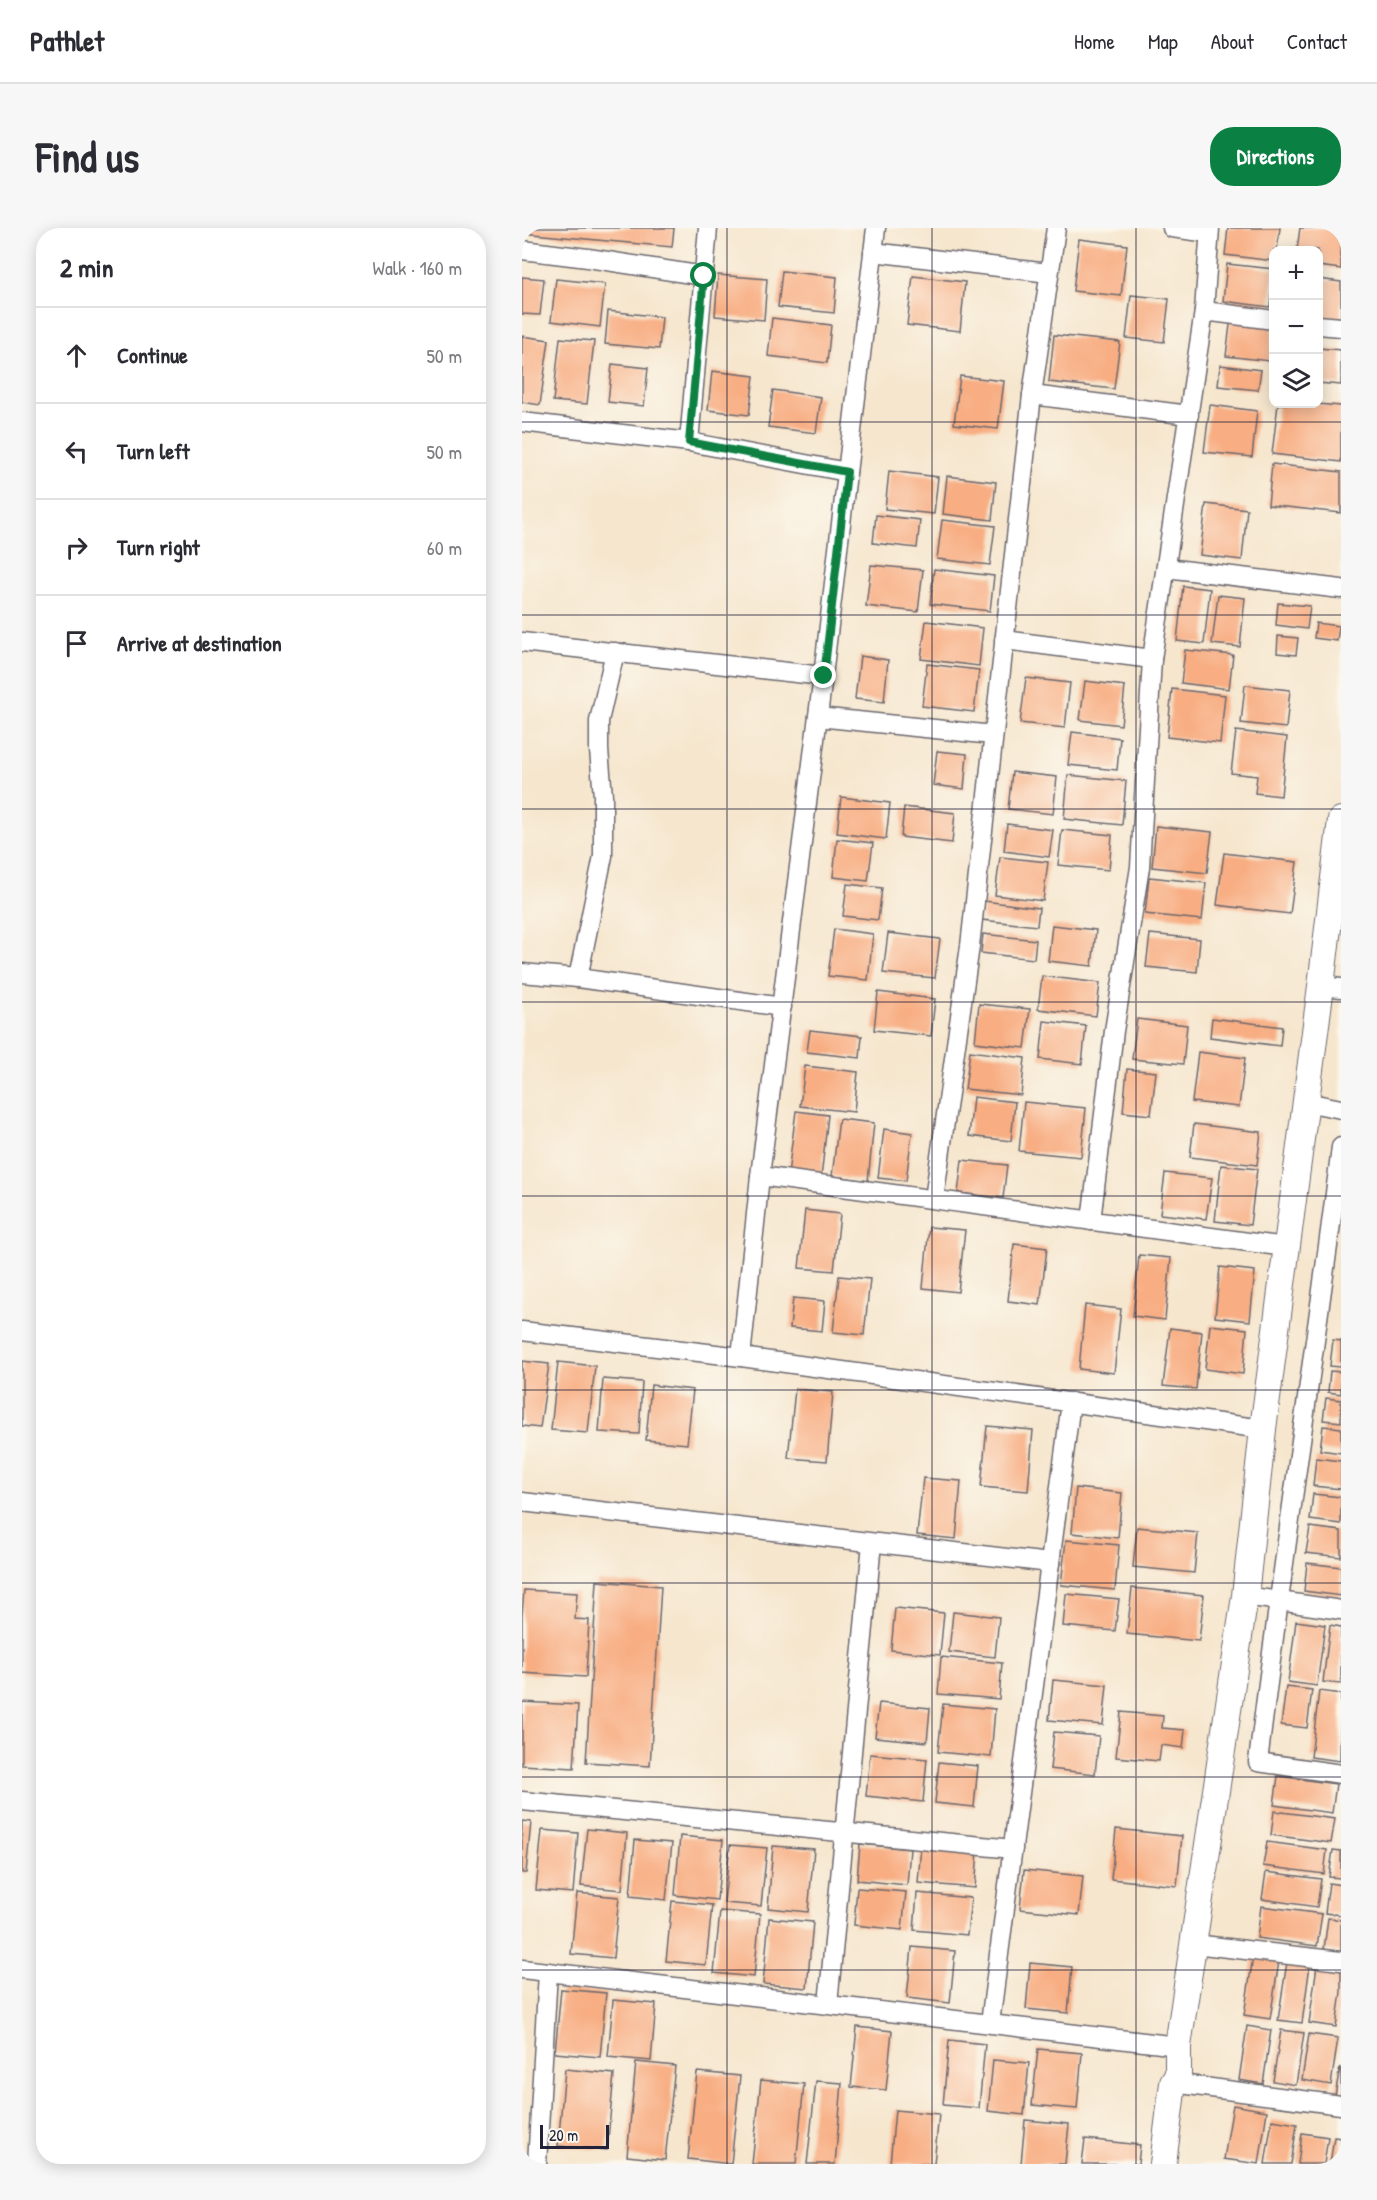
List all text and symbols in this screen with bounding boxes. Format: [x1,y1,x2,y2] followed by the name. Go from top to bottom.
[30,22,104,60] text: Pathlet
[1074,27,1115,56] text: Home
[1148,27,1178,56] text: Map
[1211,27,1254,56] text: About
[1287,27,1347,56] text: Contact
[1210,127,1341,186] button: Directions
[36,128,139,185] text: Find us
[1269,246,1323,408] map controls
[1269,246,1323,300] button: +
[60,250,113,285] text: 2 min
[373,254,462,281] text: Walk · 160 m
[690,262,716,288] route start
[1269,300,1323,354] button: −
[60,339,93,372] icon: ahead
[117,340,188,370] text: Continue
[426,342,462,369] text: 50 m
[1269,354,1323,408] button: layers
[60,435,93,468] icon: left
[117,436,190,466] text: Turn left
[426,438,462,465] text: 50 m
[60,531,93,564] icon: right
[117,532,200,562] text: Turn right
[427,534,462,561] text: 60 m
[60,627,93,660] icon: arrive
[117,628,282,658] text: Arrive at destination
[810,662,836,688] route end
[540,2122,609,2150] scale bar
[549,2124,578,2146] text: 20 m

